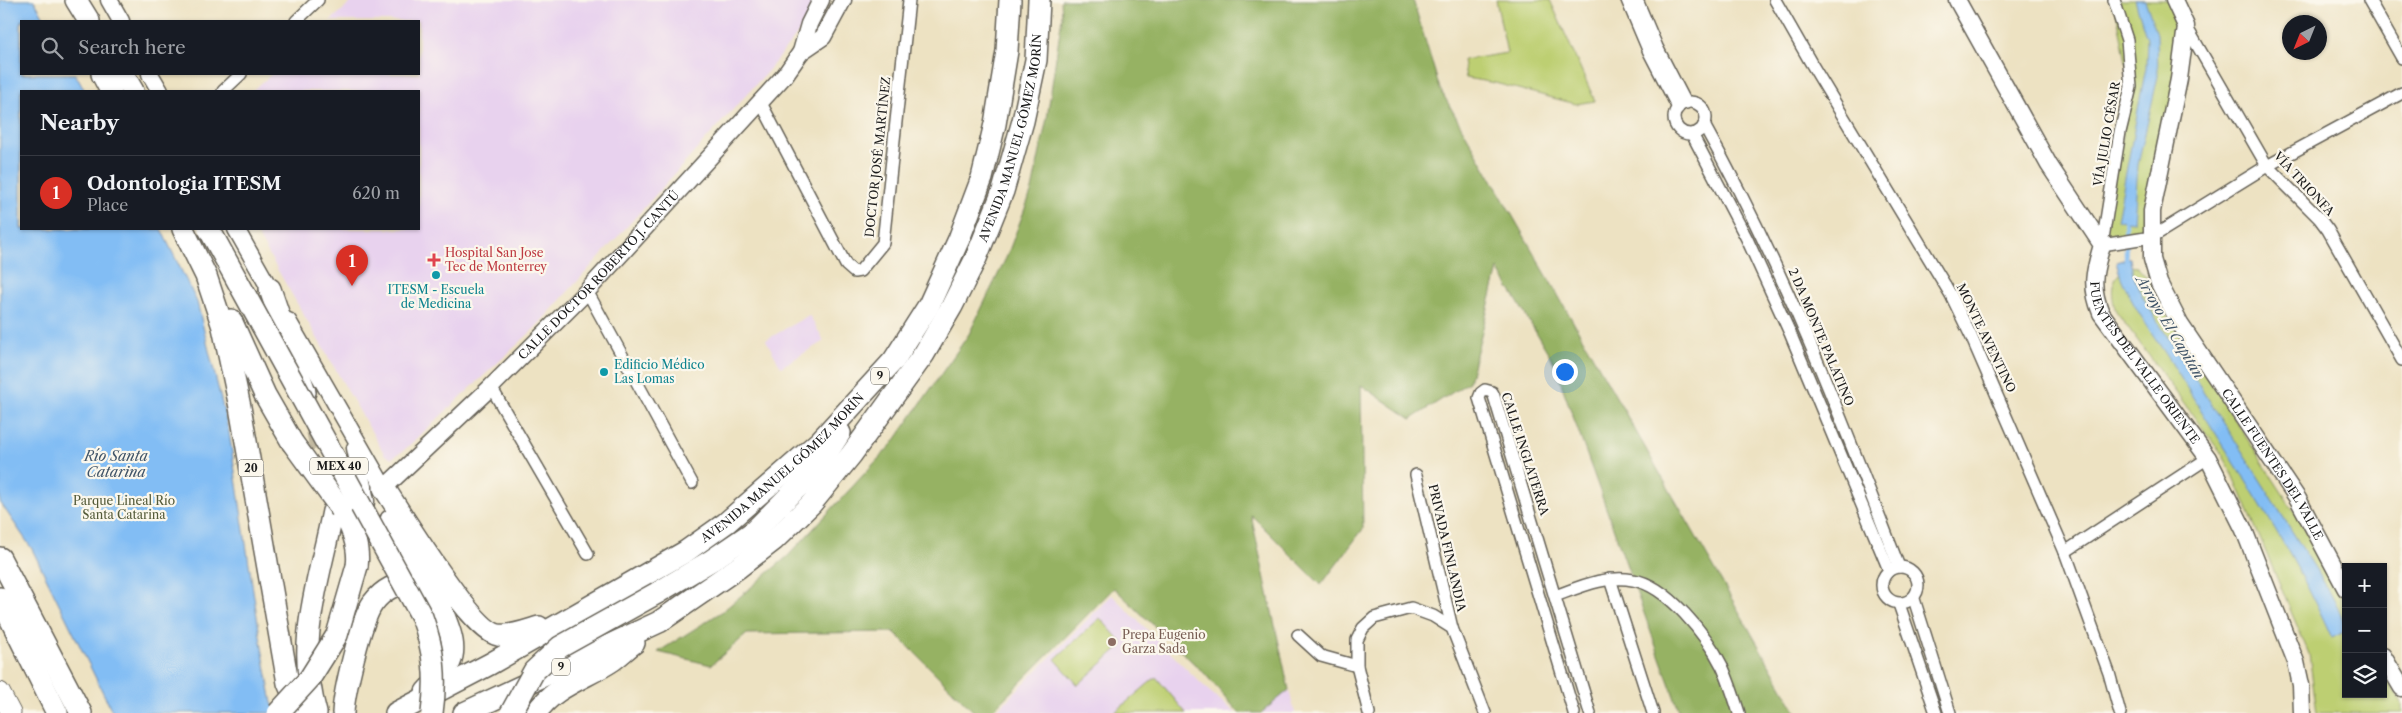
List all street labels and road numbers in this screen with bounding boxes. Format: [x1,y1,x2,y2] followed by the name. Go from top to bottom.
[975,33,1044,245] street label: AVENIDA MANUEL GÓMEZ MORÍN
[861,76,893,238] street label: DOCTOR JOSÉ MARTÍNEZ
[2089,79,2123,188] street label: VÍA JULIO CÉSAR
[2270,147,2339,220] street label: VÍA TRIONFA
[515,187,682,363] street label: CALLE DOCTOR ROBERTO J. CANTÚ
[1786,265,1857,408] street label: 2 DA MONTE PALATINO
[1953,281,2019,395] street label: MONTE AVENTINO
[2087,281,2203,447] street label: FUENTES DEL VALLE ORIENTE
[871,368,889,384] road number: 9
[2219,385,2327,543] street label: CALLE FUENTES DEL VALLE
[697,390,867,546] street label: AVENIDA MANUEL GÓMEZ MORÍN
[1498,390,1553,519] street label: CALLE INGLATERRA
[310,458,368,474] road number: MEX 40
[238,459,264,476] road number: 20
[1425,483,1470,614] street label: PRIVADA FINLANDIA
[552,659,570,676] road number: 9

